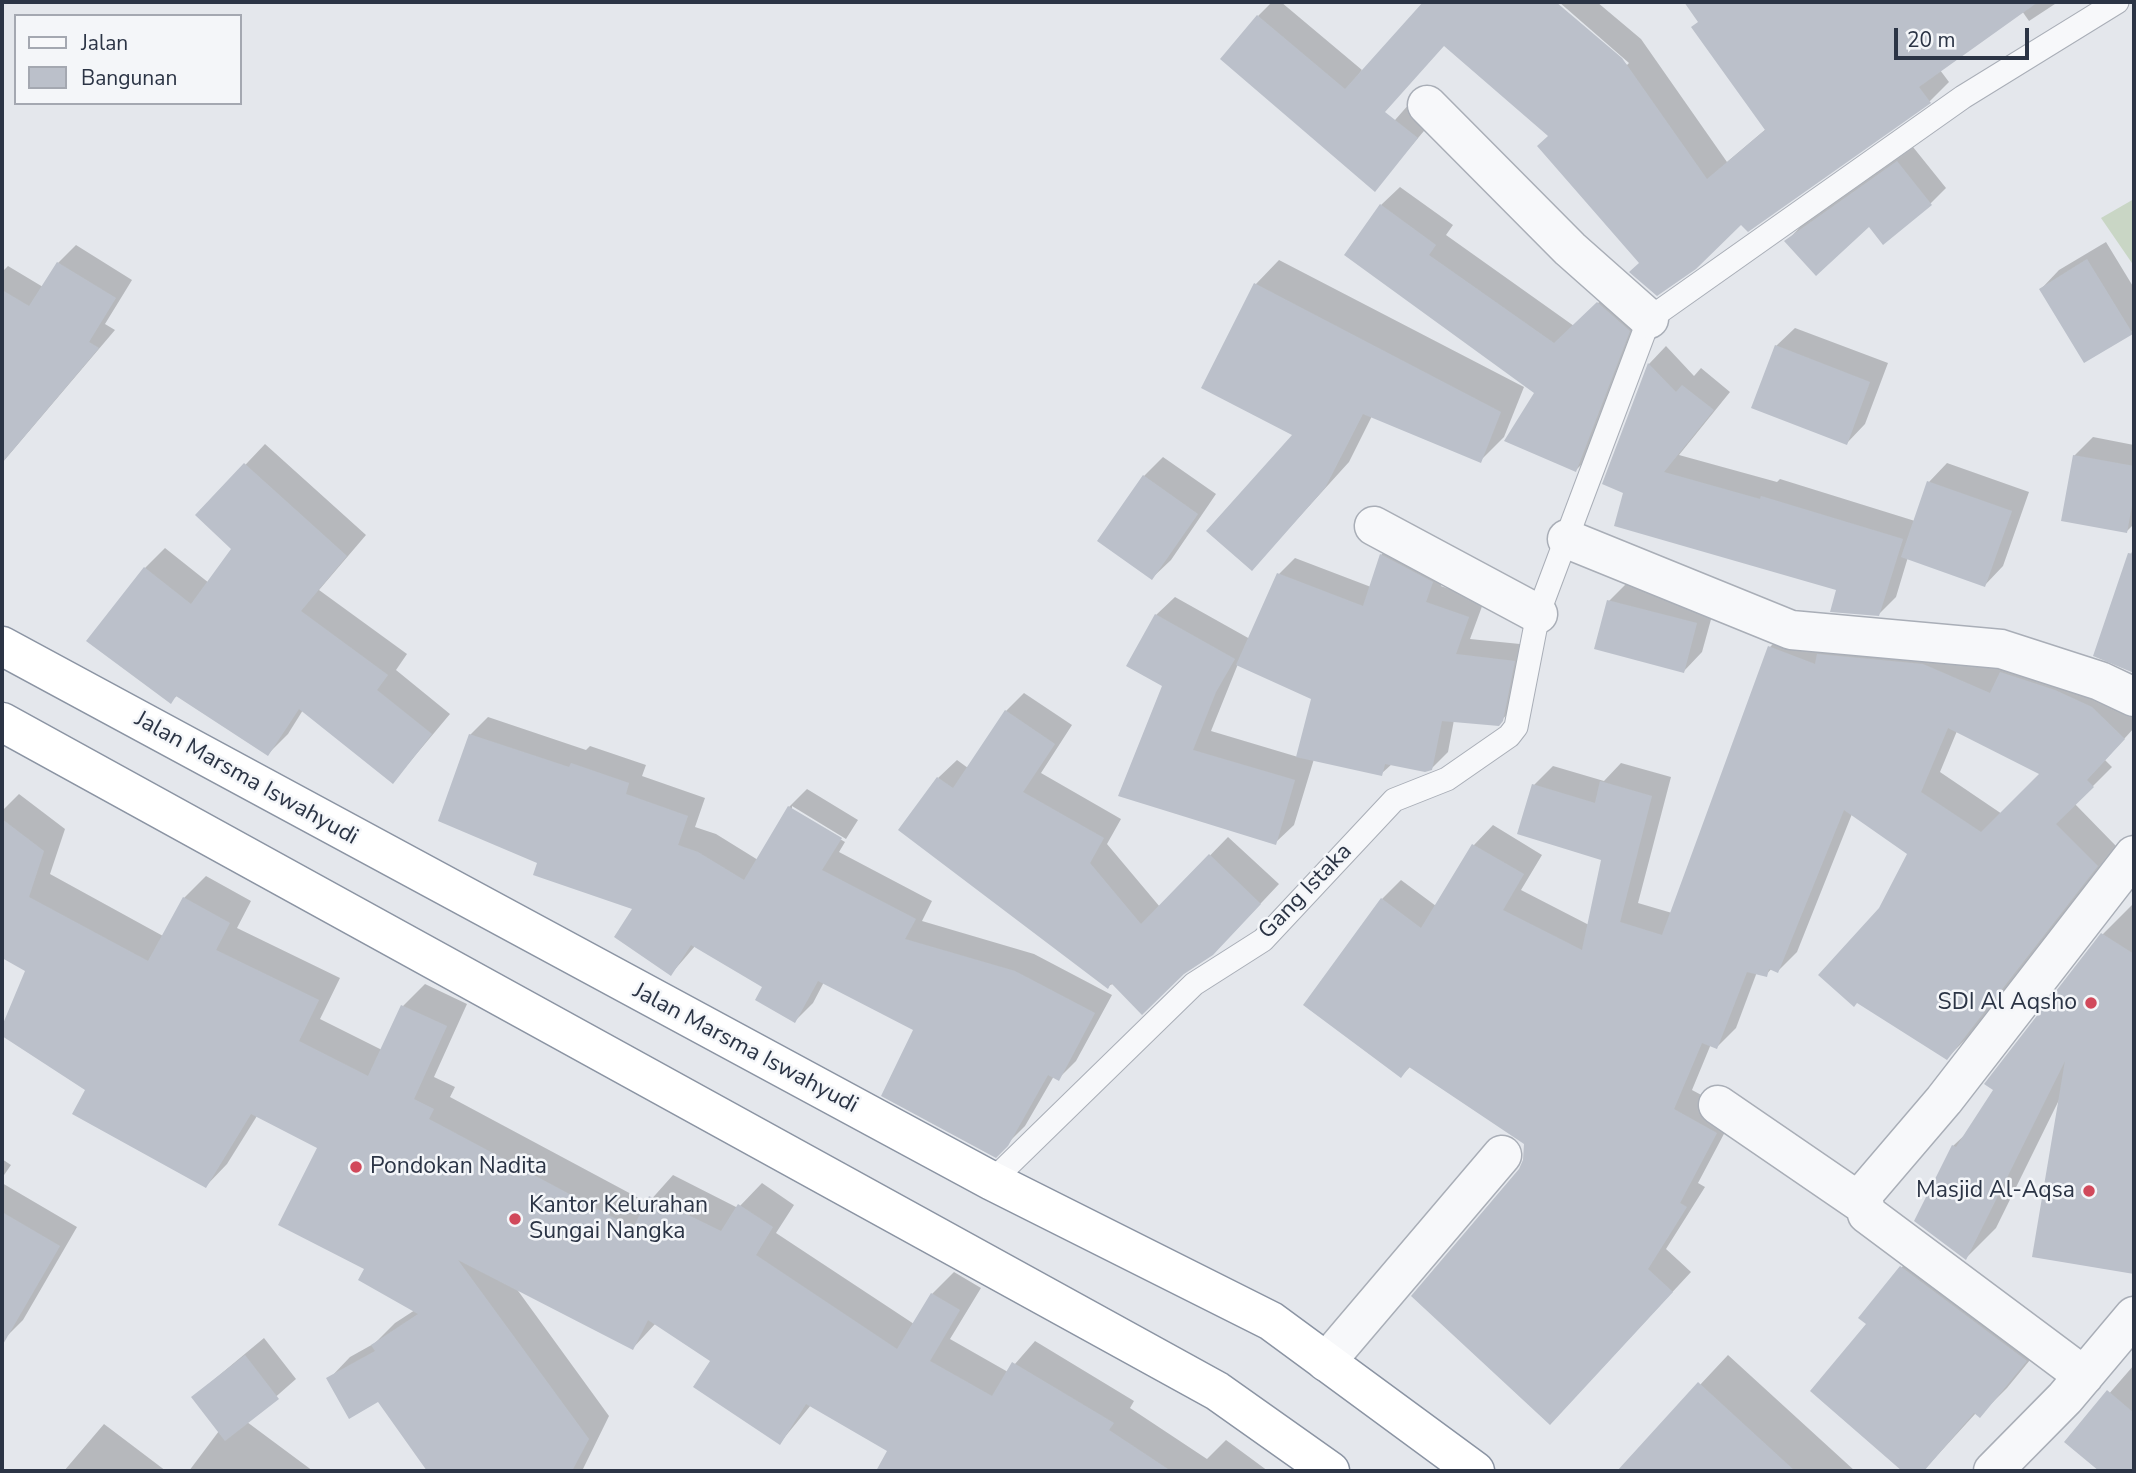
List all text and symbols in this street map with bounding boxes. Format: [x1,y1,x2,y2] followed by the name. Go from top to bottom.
[14,14,242,105] legend
[1898,14,2033,58] scale bar
[1907,26,1956,54] text: 20 m
[81,29,128,57] text: Jalan
[81,64,177,92] text: Bangunan
[130,706,362,852] street label: Jalan Marsma Iswahyudi
[1254,839,1358,945] street label: Gang Istaka
[628,978,862,1120] street label: Jalan Marsma Iswahyudi
[1938,989,2077,1017] place label: SDI Al Aqsho
[2083,995,2099,1011] marker: SDI Al Aqsho
[370,1153,547,1181] place label: Pondokan Nadita
[348,1159,364,1175] marker: Pondokan Nadita
[1916,1177,2075,1205] place label: Masjid Al-Aqsa
[2081,1183,2097,1199] marker: Masjid Al-Aqsa
[529,1192,708,1246] place label: Kantor Kelurahan Sungai Nangka
[507,1211,523,1227] marker: Kantor Kelurahan Sungai Nangka

